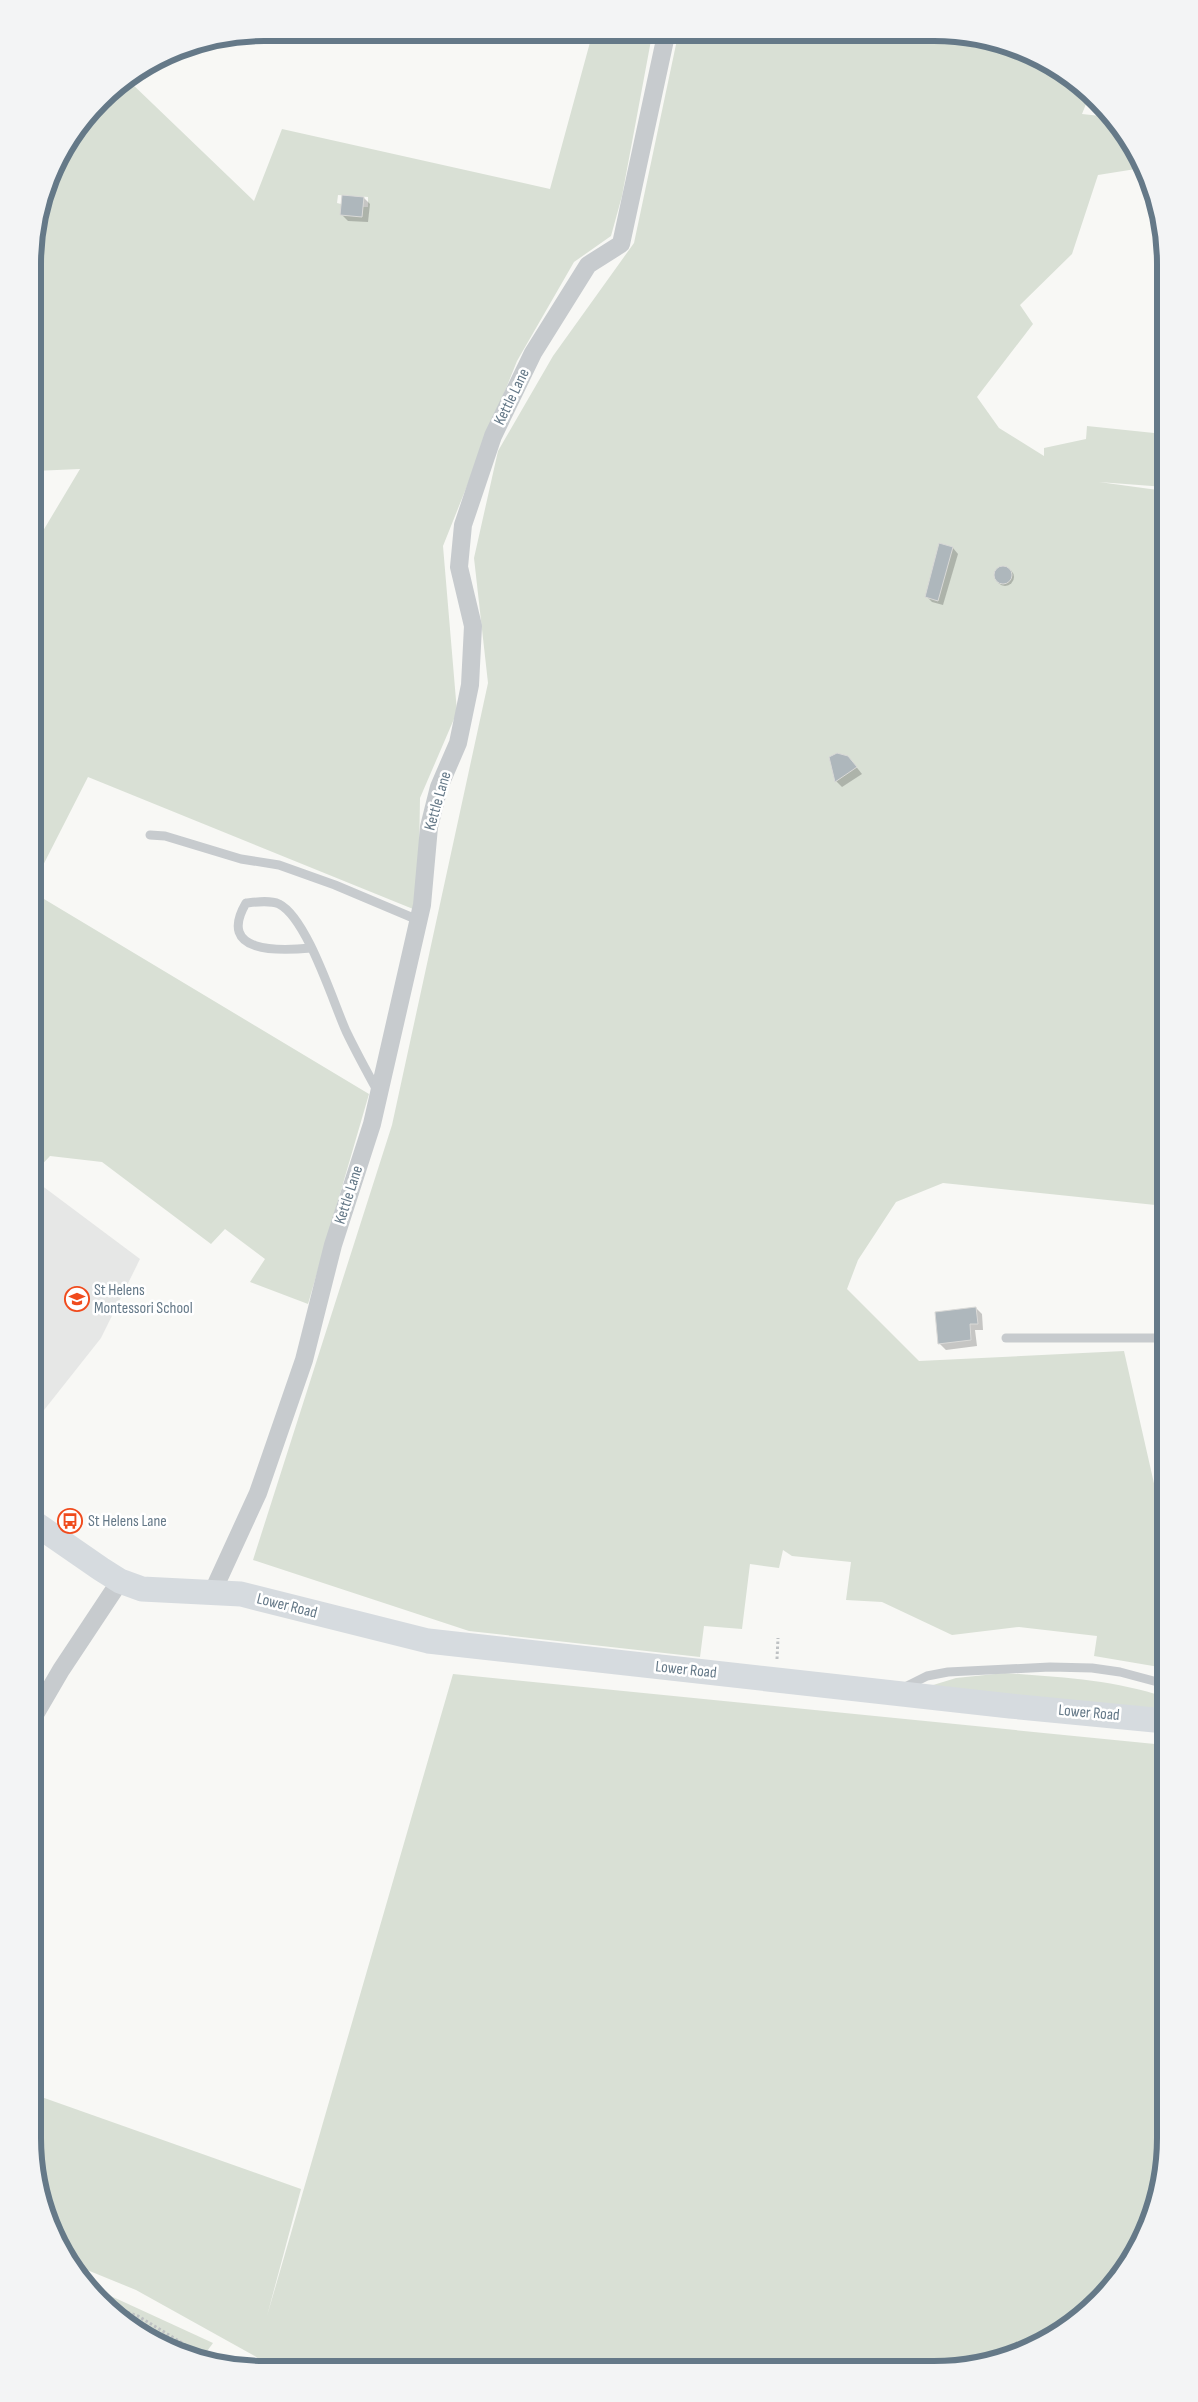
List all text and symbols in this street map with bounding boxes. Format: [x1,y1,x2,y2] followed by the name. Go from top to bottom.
[490,366,534,428] street label: Kettle Lane
[421,769,455,833] street label: Kettle Lane
[331,1163,367,1227] street label: Kettle Lane
[94,1281,193,1318] place label: St Helens Montessori School
[64,1286,90,1312] school or university icon: St Helens Montessori School
[57,1508,83,1534] bus stop icon: St Helens Lane
[88,1512,167,1531] place label: St Helens Lane
[255,1589,319,1623] street label: Lower Road
[654,1657,718,1683] street label: Lower Road
[1058,1701,1120,1725] street label: Lower Road

